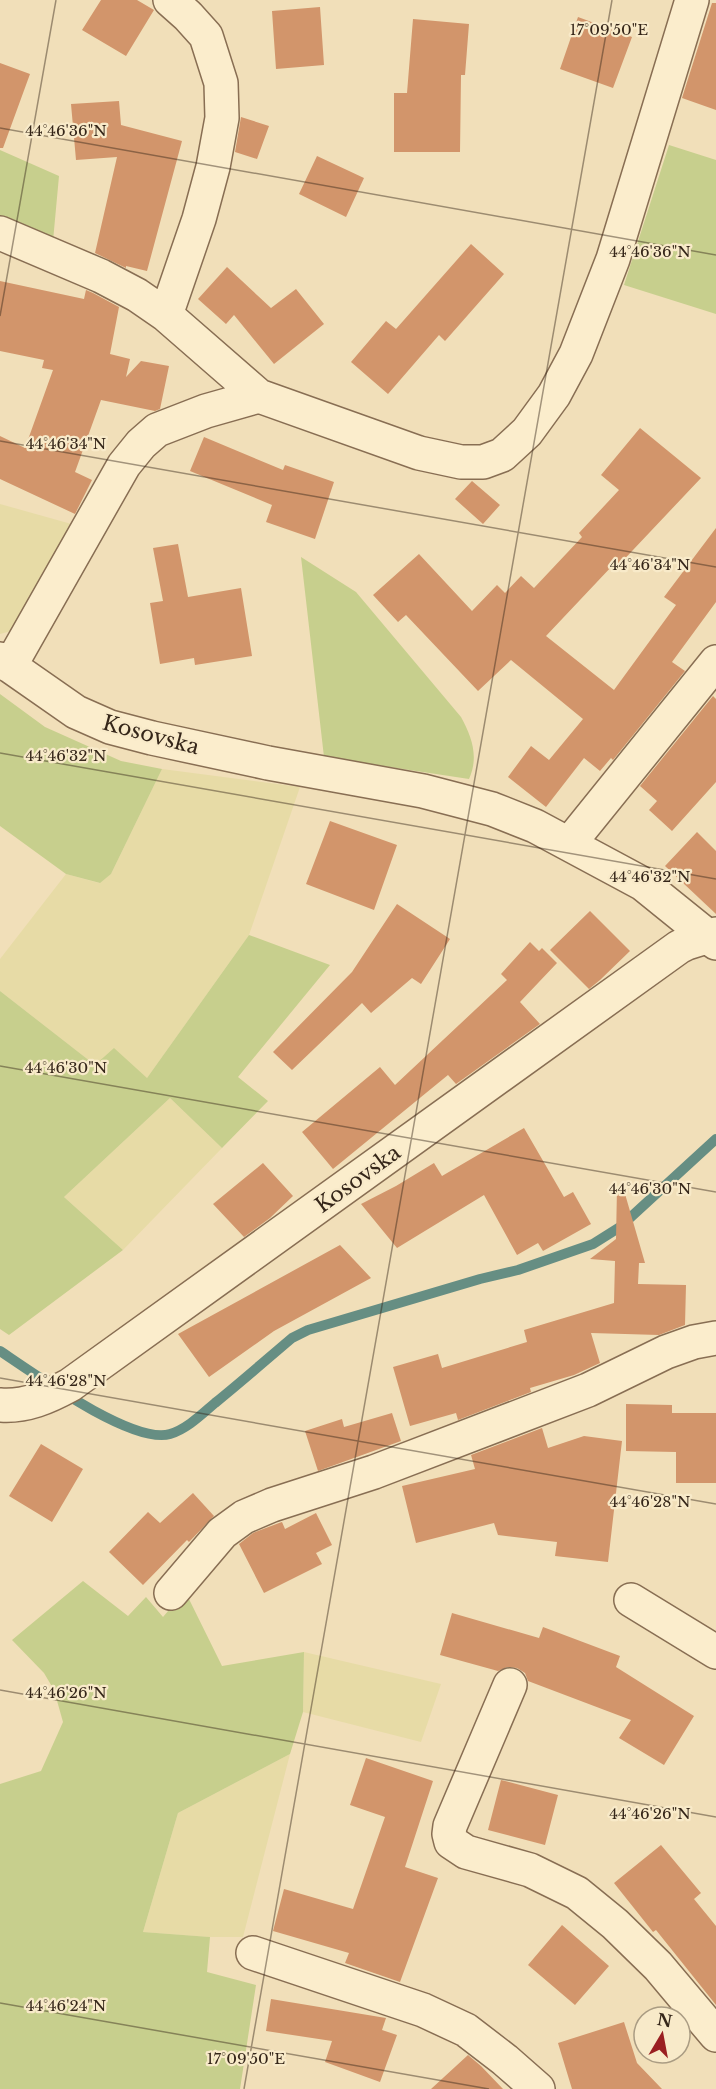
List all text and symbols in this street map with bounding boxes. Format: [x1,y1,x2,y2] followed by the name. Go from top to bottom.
[570,20,648,39] text: 17°09'50"E
[25,121,107,140] text: 44°46'36"N
[609,242,691,261] text: 44°46'36"N
[26,434,106,453] text: 44°46'34"N
[610,555,690,574] text: 44°46'34"N
[100,710,203,760] street label: Kosovska
[25,746,107,765] text: 44°46'32"N
[609,867,691,886] text: 44°46'32"N
[25,1058,107,1077] text: 44°46'30"N
[310,1139,406,1219] street label: Kosovska
[609,1179,691,1198] text: 44°46'30"N
[26,1371,107,1390] text: 44°46'28"N
[610,1492,691,1511] text: 44°46'28"N
[25,1683,107,1702] text: 44°46'26"N
[609,1804,691,1823] text: 44°46'26"N
[26,1996,106,2015] text: 44°46'24"N
[632,2005,692,2065] north arrow
[655,2009,674,2031] text: N
[207,2049,285,2068] text: 17°09'50"E

